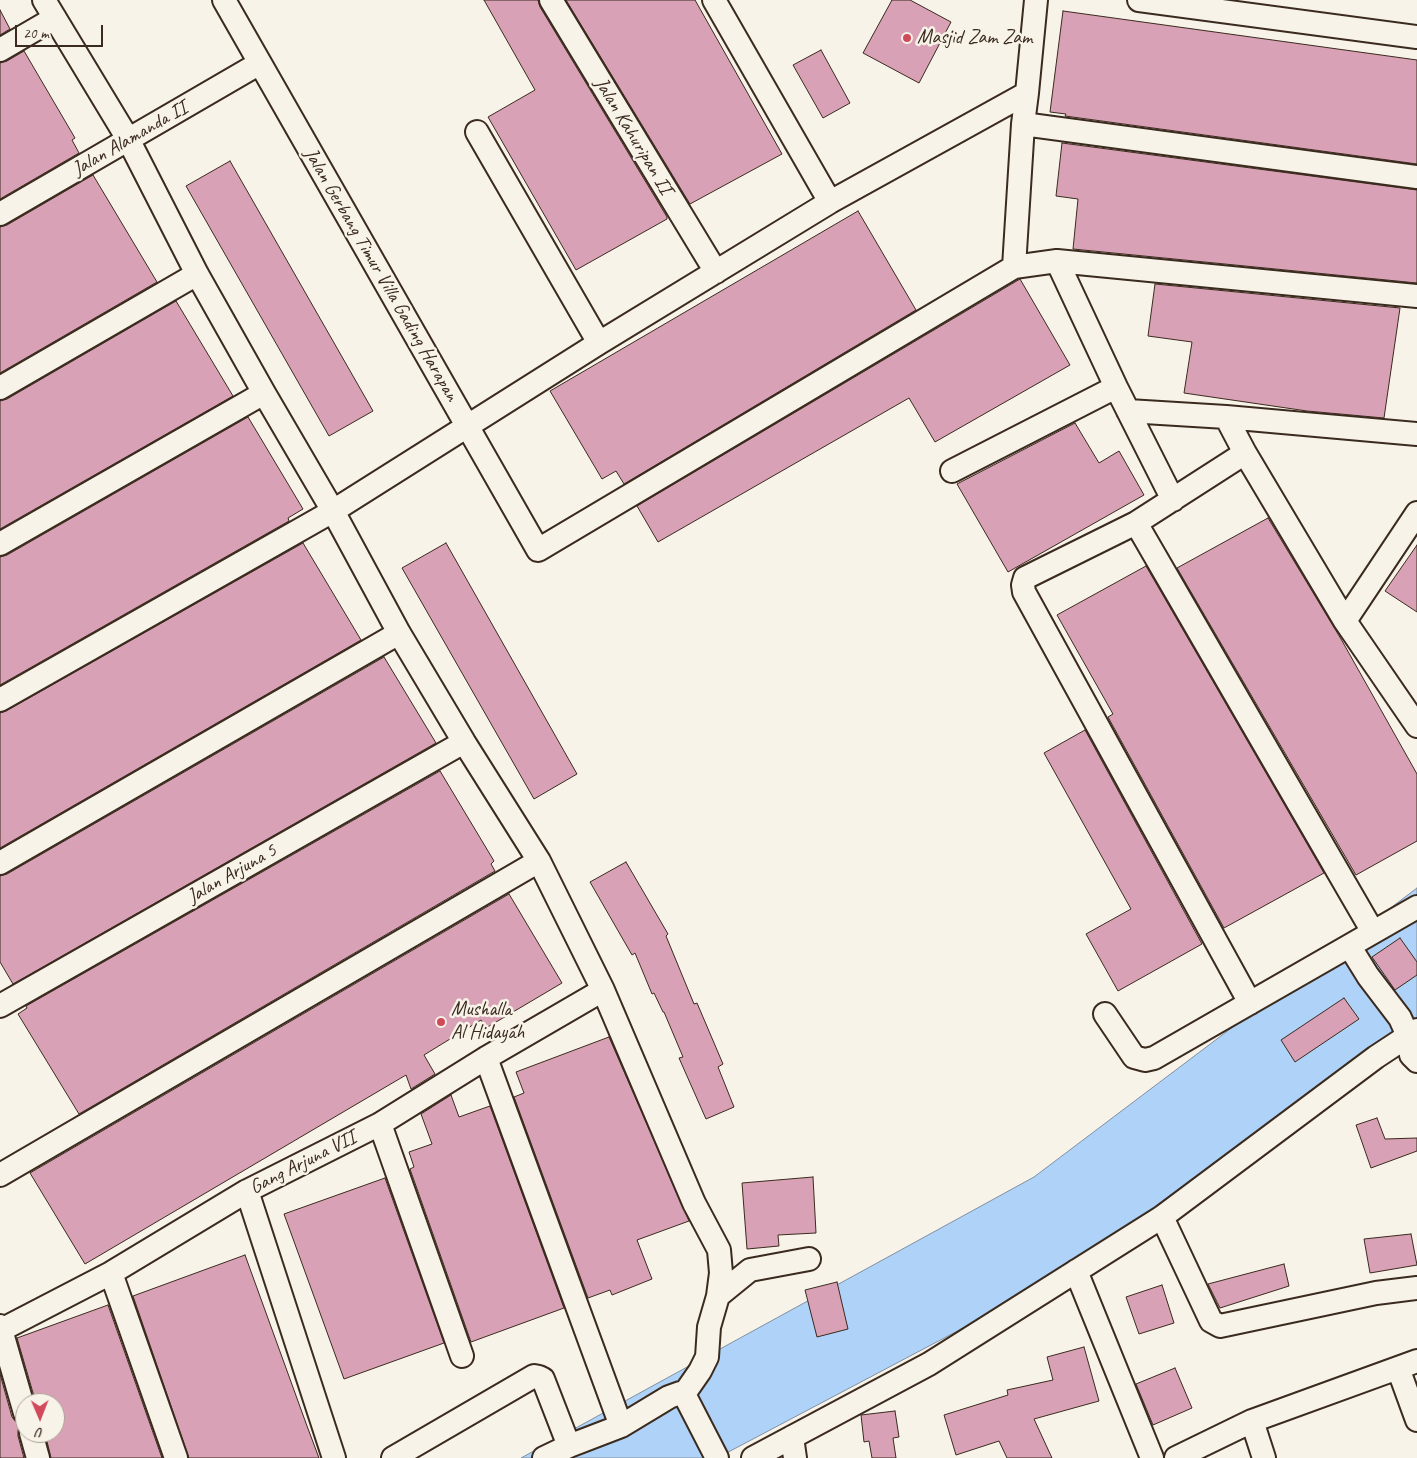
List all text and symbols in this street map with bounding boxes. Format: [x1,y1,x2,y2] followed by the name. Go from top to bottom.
[18,15,105,47] scale bar
[23,24,49,43] text: 20 m
[917,26,1032,50] place label: Masjid Zam Zam
[901,32,913,44] marker: Masjid Zam Zam
[589,73,677,199] street label: Jalan Kahuripan II
[68,96,192,182] street label: Jalan Alamanda II
[298,144,464,406] street label: Jalan Gerbang Timur Villa Gading Harapan
[183,839,281,909] street label: Jalan Arjuna 5
[451,998,524,1045] place label: Mushalla Al Hidayah
[435,1016,447,1028] marker: Mushalla Al Hidayah
[246,1126,360,1200] street label: Gang Arjuna VII
[15,1393,65,1443] north arrow
[37,1424,44,1441] text: U

